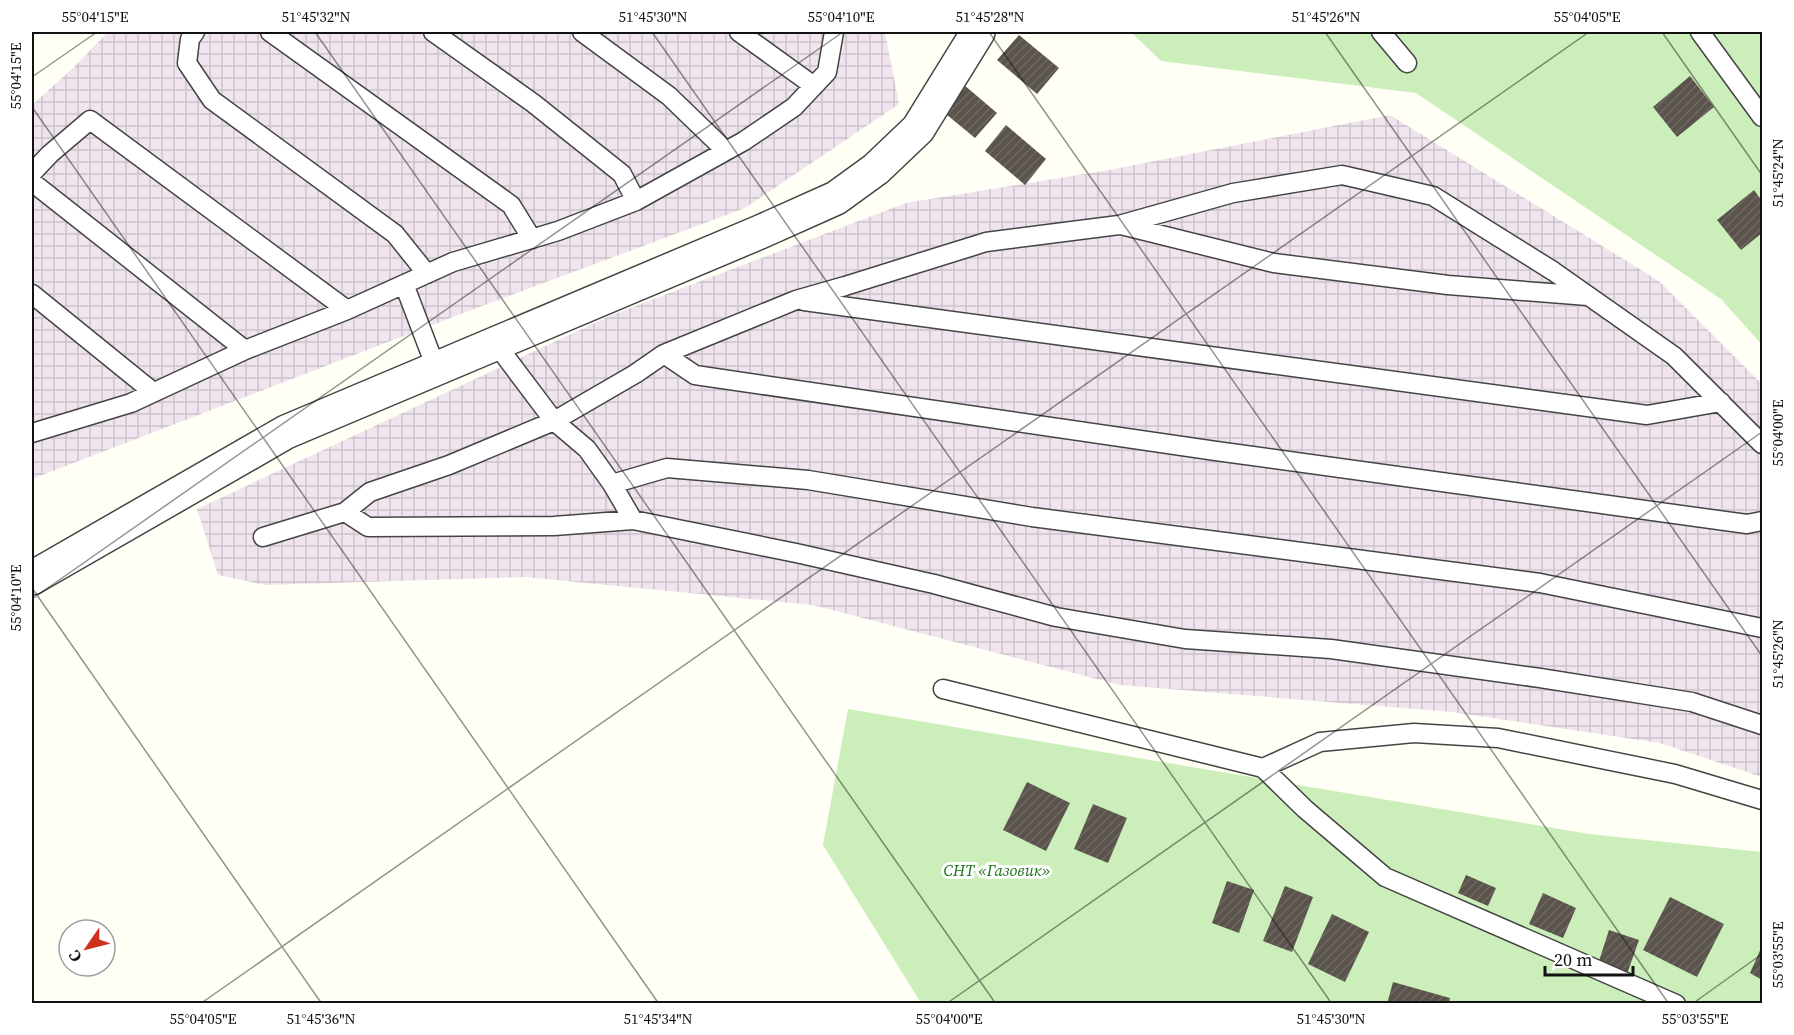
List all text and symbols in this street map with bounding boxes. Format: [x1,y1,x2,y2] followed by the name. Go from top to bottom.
[61,6,129,27] text: 55°04'15"E
[281,6,351,27] text: 51°45'32"N
[618,6,688,27] text: 51°45'30"N
[807,6,875,27] text: 55°04'10"E
[955,6,1025,27] text: 51°45'28"N
[1291,6,1361,27] text: 51°45'26"N
[1553,6,1621,27] text: 55°04'05"E
[5,42,26,110] text: 55°04'15"E
[1767,138,1788,208] text: 51°45'24"N
[1767,399,1788,467] text: 55°04'00"E
[5,564,26,632] text: 55°04'10"E
[1767,619,1788,689] text: 51°45'26"N
[943,859,1051,881] park label: СНТ «Газовик»
[57,918,117,978] north arrow
[1767,921,1788,989] text: 55°03'55"E
[1545,939,1634,977] scale bar
[63,946,87,967] text: С
[1554,947,1592,972] text: 20 m
[169,1008,237,1029] text: 55°04'05"E
[286,1008,356,1029] text: 51°45'36"N
[623,1008,693,1029] text: 51°45'34"N
[915,1008,983,1029] text: 55°04'00"E
[1296,1008,1366,1029] text: 51°45'30"N
[1661,1008,1729,1029] text: 55°03'55"E

